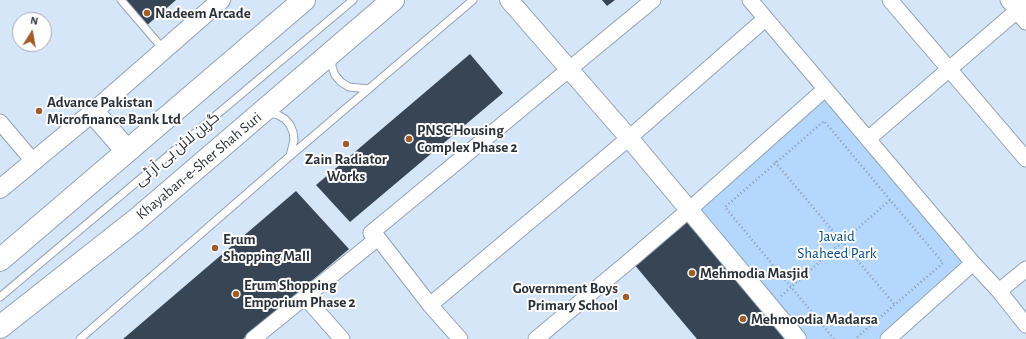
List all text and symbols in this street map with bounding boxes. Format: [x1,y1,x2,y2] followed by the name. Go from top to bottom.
[155,4,251,22] place label: Nadeem Arcade
[142,8,152,18] marker: Nadeem Arcade
[12,12,52,52] north arrow
[29,15,39,27] text: N
[47,93,181,128] place label: Advance Pakistan Microfinance Bank Ltd
[34,106,44,116] marker: Advance Pakistan Microfinance Bank Ltd
[131,108,223,190] street label: گرین لائن بی آر ٹی
[133,108,265,224] street label: Khayaban-e-Sher Shah Suri
[417,121,518,156] place label: PNSC Housing Complex Phase 2
[404,134,414,144] marker: PNSC Housing Complex Phase 2
[341,139,351,149] marker: Zain Radiator Works
[305,150,387,185] place label: Zain Radiator Works
[797,227,877,262] park label: Javaid Shaheed Park
[223,230,310,265] place label: Erum Shopping Mall
[210,243,220,253] marker: Erum Shopping Mall
[700,264,808,282] place label: Mehmodia Masjid
[687,268,697,278] marker: Mehmodia Masjid
[244,276,356,311] place label: Erum Shopping Emporium Phase 2
[513,279,618,314] place label: Government Boys Primary School
[231,289,241,299] marker: Erum Shopping Emporium Phase 2
[621,292,631,302] marker: Government Boys Primary School
[751,310,878,328] place label: Mehmoodia Madarsa
[738,314,748,324] marker: Mehmoodia Madarsa

